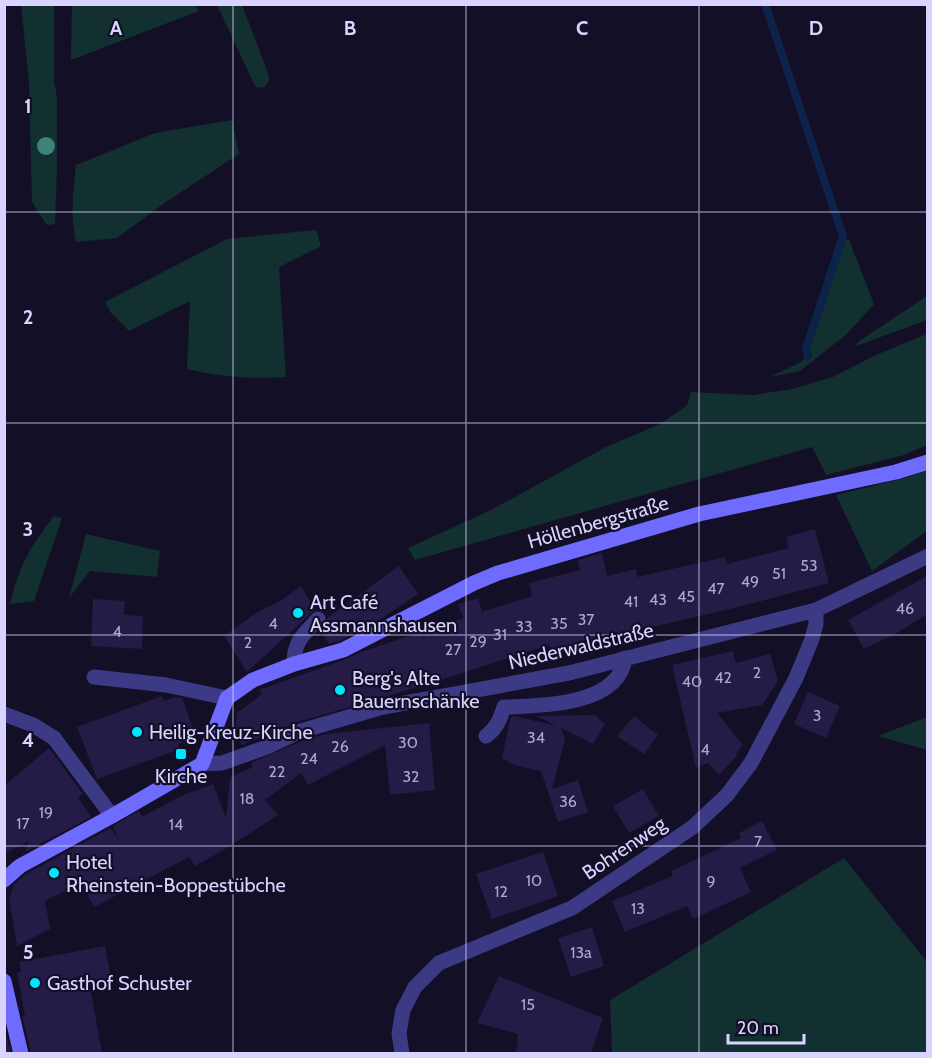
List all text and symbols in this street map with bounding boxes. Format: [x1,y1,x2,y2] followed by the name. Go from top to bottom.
[110,16,123,40] text: A
[344,16,356,40] text: B
[576,16,588,40] text: C
[809,16,823,40] text: D
[24,94,32,118] text: 1
[23,305,33,329] text: 2
[525,490,671,554] street label: Höllenbergstraße
[23,517,33,541] text: 3
[800,556,818,575] house number: 53
[772,564,786,583] house number: 51
[741,572,759,591] house number: 49
[707,579,725,598] house number: 47
[677,587,695,606] house number: 45
[310,590,457,637] place label: Art Café Assmannshausen
[649,590,667,609] house number: 43
[624,592,638,611] house number: 41
[896,599,914,618] house number: 46
[291,606,305,620] marker: Art Café Assmannshausen
[578,610,594,629] house number: 37
[268,614,278,633] house number: 4
[550,614,568,633] house number: 35
[515,617,533,636] house number: 33
[506,618,656,674] street label: Niederwaldstraße
[112,622,122,641] house number: 4
[493,625,507,644] house number: 31
[469,632,487,651] house number: 29
[244,633,252,652] house number: 2
[445,640,461,659] house number: 27
[753,663,761,682] house number: 2
[352,666,480,713] place label: Berg's Alte Bauernschänke
[714,668,732,687] house number: 42
[682,672,702,691] house number: 40
[333,683,347,697] marker: Berg's Alte Bauernschänke
[813,706,821,725] house number: 3
[149,720,313,744] place label: Heilig-Kreuz-Kirche
[130,725,144,739] marker: Heilig-Kreuz-Kirche
[22,728,34,752] text: 4
[527,728,545,747] house number: 34
[398,733,418,752] house number: 30
[331,737,349,756] house number: 26
[700,740,710,759] house number: 4
[174,747,188,761] marker: Kirche
[300,749,318,768] house number: 24
[269,762,285,781] house number: 22
[155,764,207,788] place label: Kirche
[402,767,420,786] house number: 32
[240,789,254,808] house number: 18
[559,792,577,811] house number: 36
[39,803,53,822] house number: 19
[578,811,671,885] street label: Bohrenweg
[16,814,30,833] house number: 17
[169,815,183,834] house number: 14
[754,832,762,851] house number: 7
[66,850,286,897] place label: Hotel Rheinstein-Boppestübche
[47,866,61,880] marker: Hotel Rheinstein-Boppestübche
[526,871,542,890] house number: 10
[706,872,716,891] house number: 9
[494,882,508,901] house number: 12
[631,899,645,918] house number: 13
[23,940,33,964] text: 5
[570,943,592,962] house number: 13a
[47,971,192,995] place label: Gasthof Schuster
[28,976,42,990] marker: Gasthof Schuster
[521,995,535,1014] house number: 15
[728,1007,804,1045] scale bar
[737,1017,779,1039] text: 20 m

